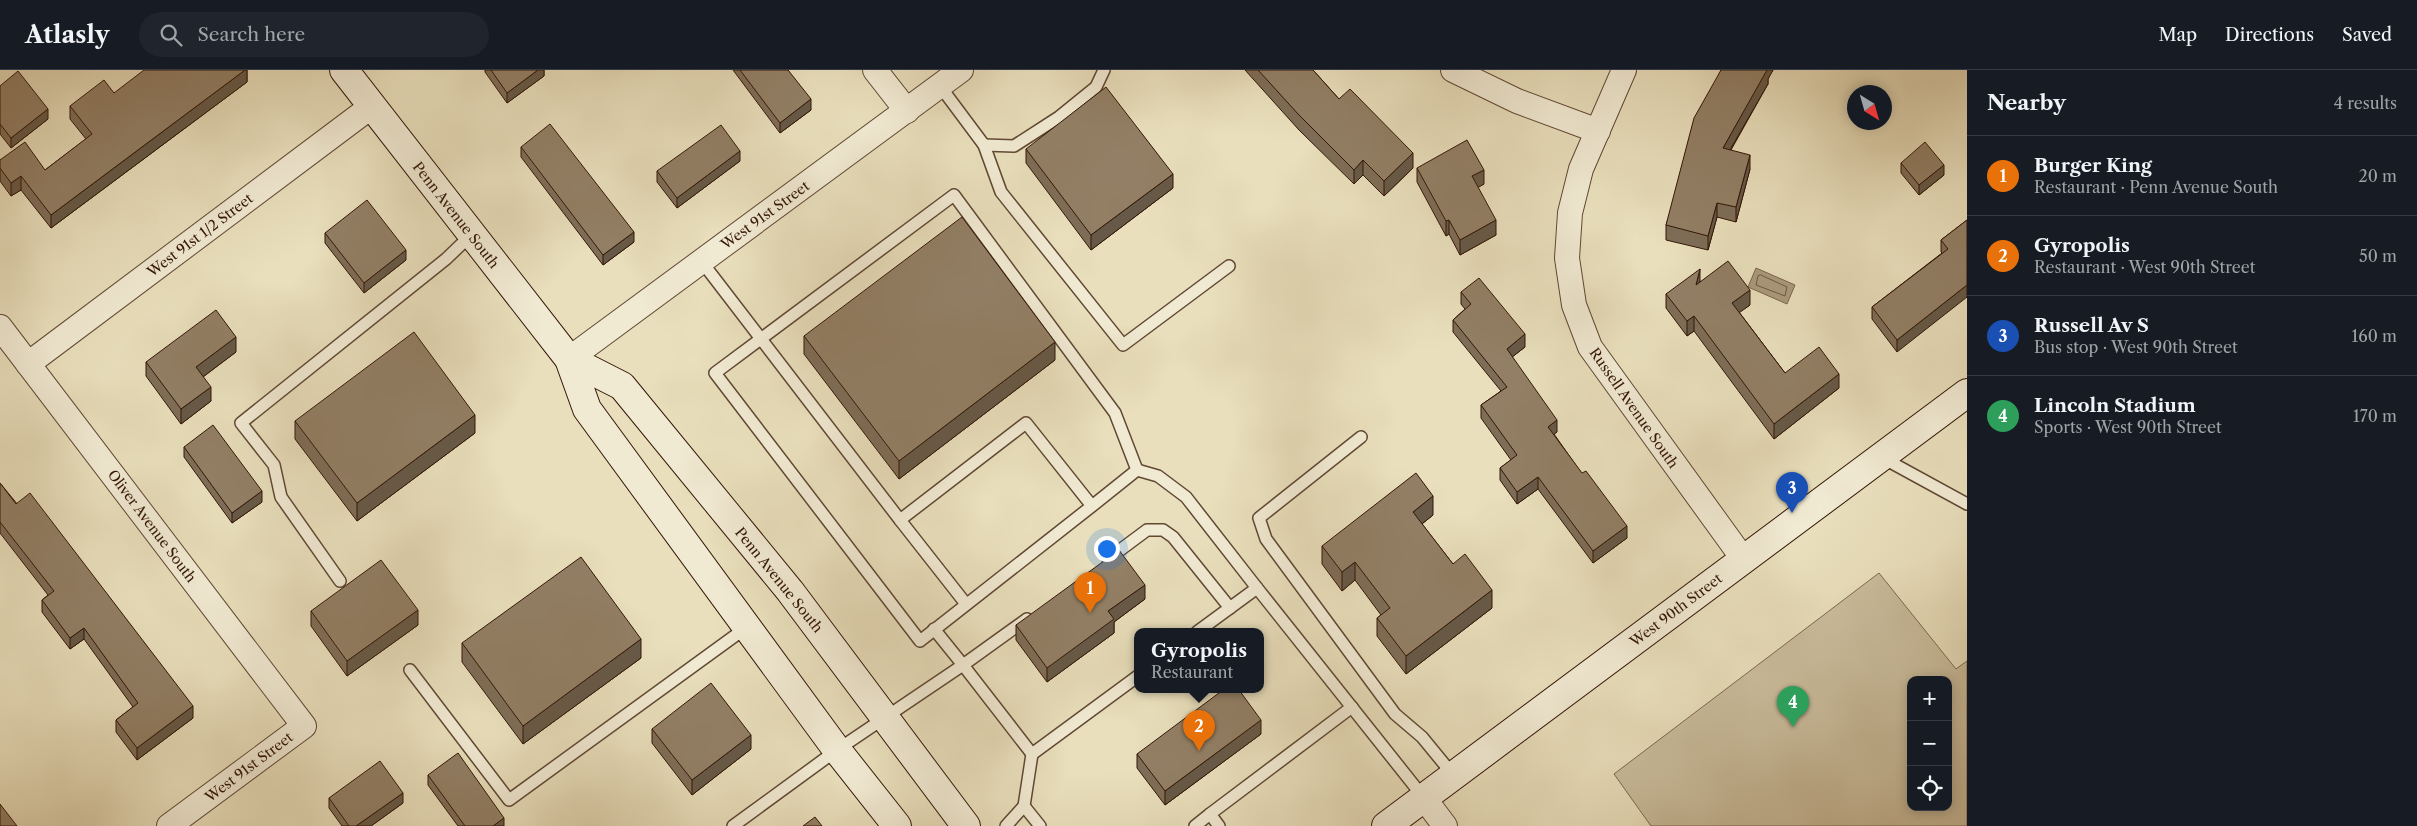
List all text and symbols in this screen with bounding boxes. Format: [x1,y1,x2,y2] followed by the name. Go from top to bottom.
[139,12,489,57] search box
[25,20,109,49] text: Atlasly
[157,21,185,49] icon: search
[197,23,305,46] text: Search here
[2158,24,2197,46] text: Map
[2225,24,2314,46] text: Directions
[2342,24,2392,46] text: Saved
[1847,85,1892,130] north arrow
[1987,90,2066,115] text: Nearby
[2334,93,2397,113] text: 4 results
[2034,154,2152,177] text: Burger King
[409,158,503,272] street label: Penn Avenue South
[1999,166,2007,186] text: 1
[2358,166,2397,186] text: 20 m
[716,177,813,254] street label: West 91st Street
[2034,177,2278,197] text: Restaurant · Penn Avenue South
[143,189,257,281] street label: West 91st 1/2 Street
[2034,234,2130,257] text: Gyropolis
[1998,246,2008,266] text: 2
[2359,246,2397,266] text: 50 m
[2034,257,2255,277] text: Restaurant · West 90th Street
[2034,314,2149,337] text: Russell Av S
[1998,326,2008,346] text: 3
[2352,326,2397,346] text: 160 m
[2034,337,2238,357] text: Bus stop · West 90th Street
[1586,344,1683,472] street label: Russell Avenue South
[2034,394,2196,417] text: Lincoln Stadium
[1998,406,2008,426] text: 4
[2353,406,2397,426] text: 170 m
[2034,417,2222,437] text: Sports · West 90th Street
[104,466,200,586] street label: Oliver Avenue South
[1776,472,1808,513] pin: 3
[731,524,827,636] street label: Penn Avenue South
[1094,536,1120,562] your location
[1626,569,1726,651] street label: West 90th Street
[1074,572,1106,613] pin: 1
[1134,628,1264,693] popup
[1151,639,1247,662] text: Gyropolis
[1151,662,1233,682] text: Restaurant
[1907,676,1952,811] map controls
[1907,676,1952,721] button: +
[1777,686,1809,727] pin: 4
[1183,710,1215,751] pin: 2
[1907,721,1952,766] button: −
[201,728,296,806] street label: West 91st Street
[1907,766,1952,811] button: locate

